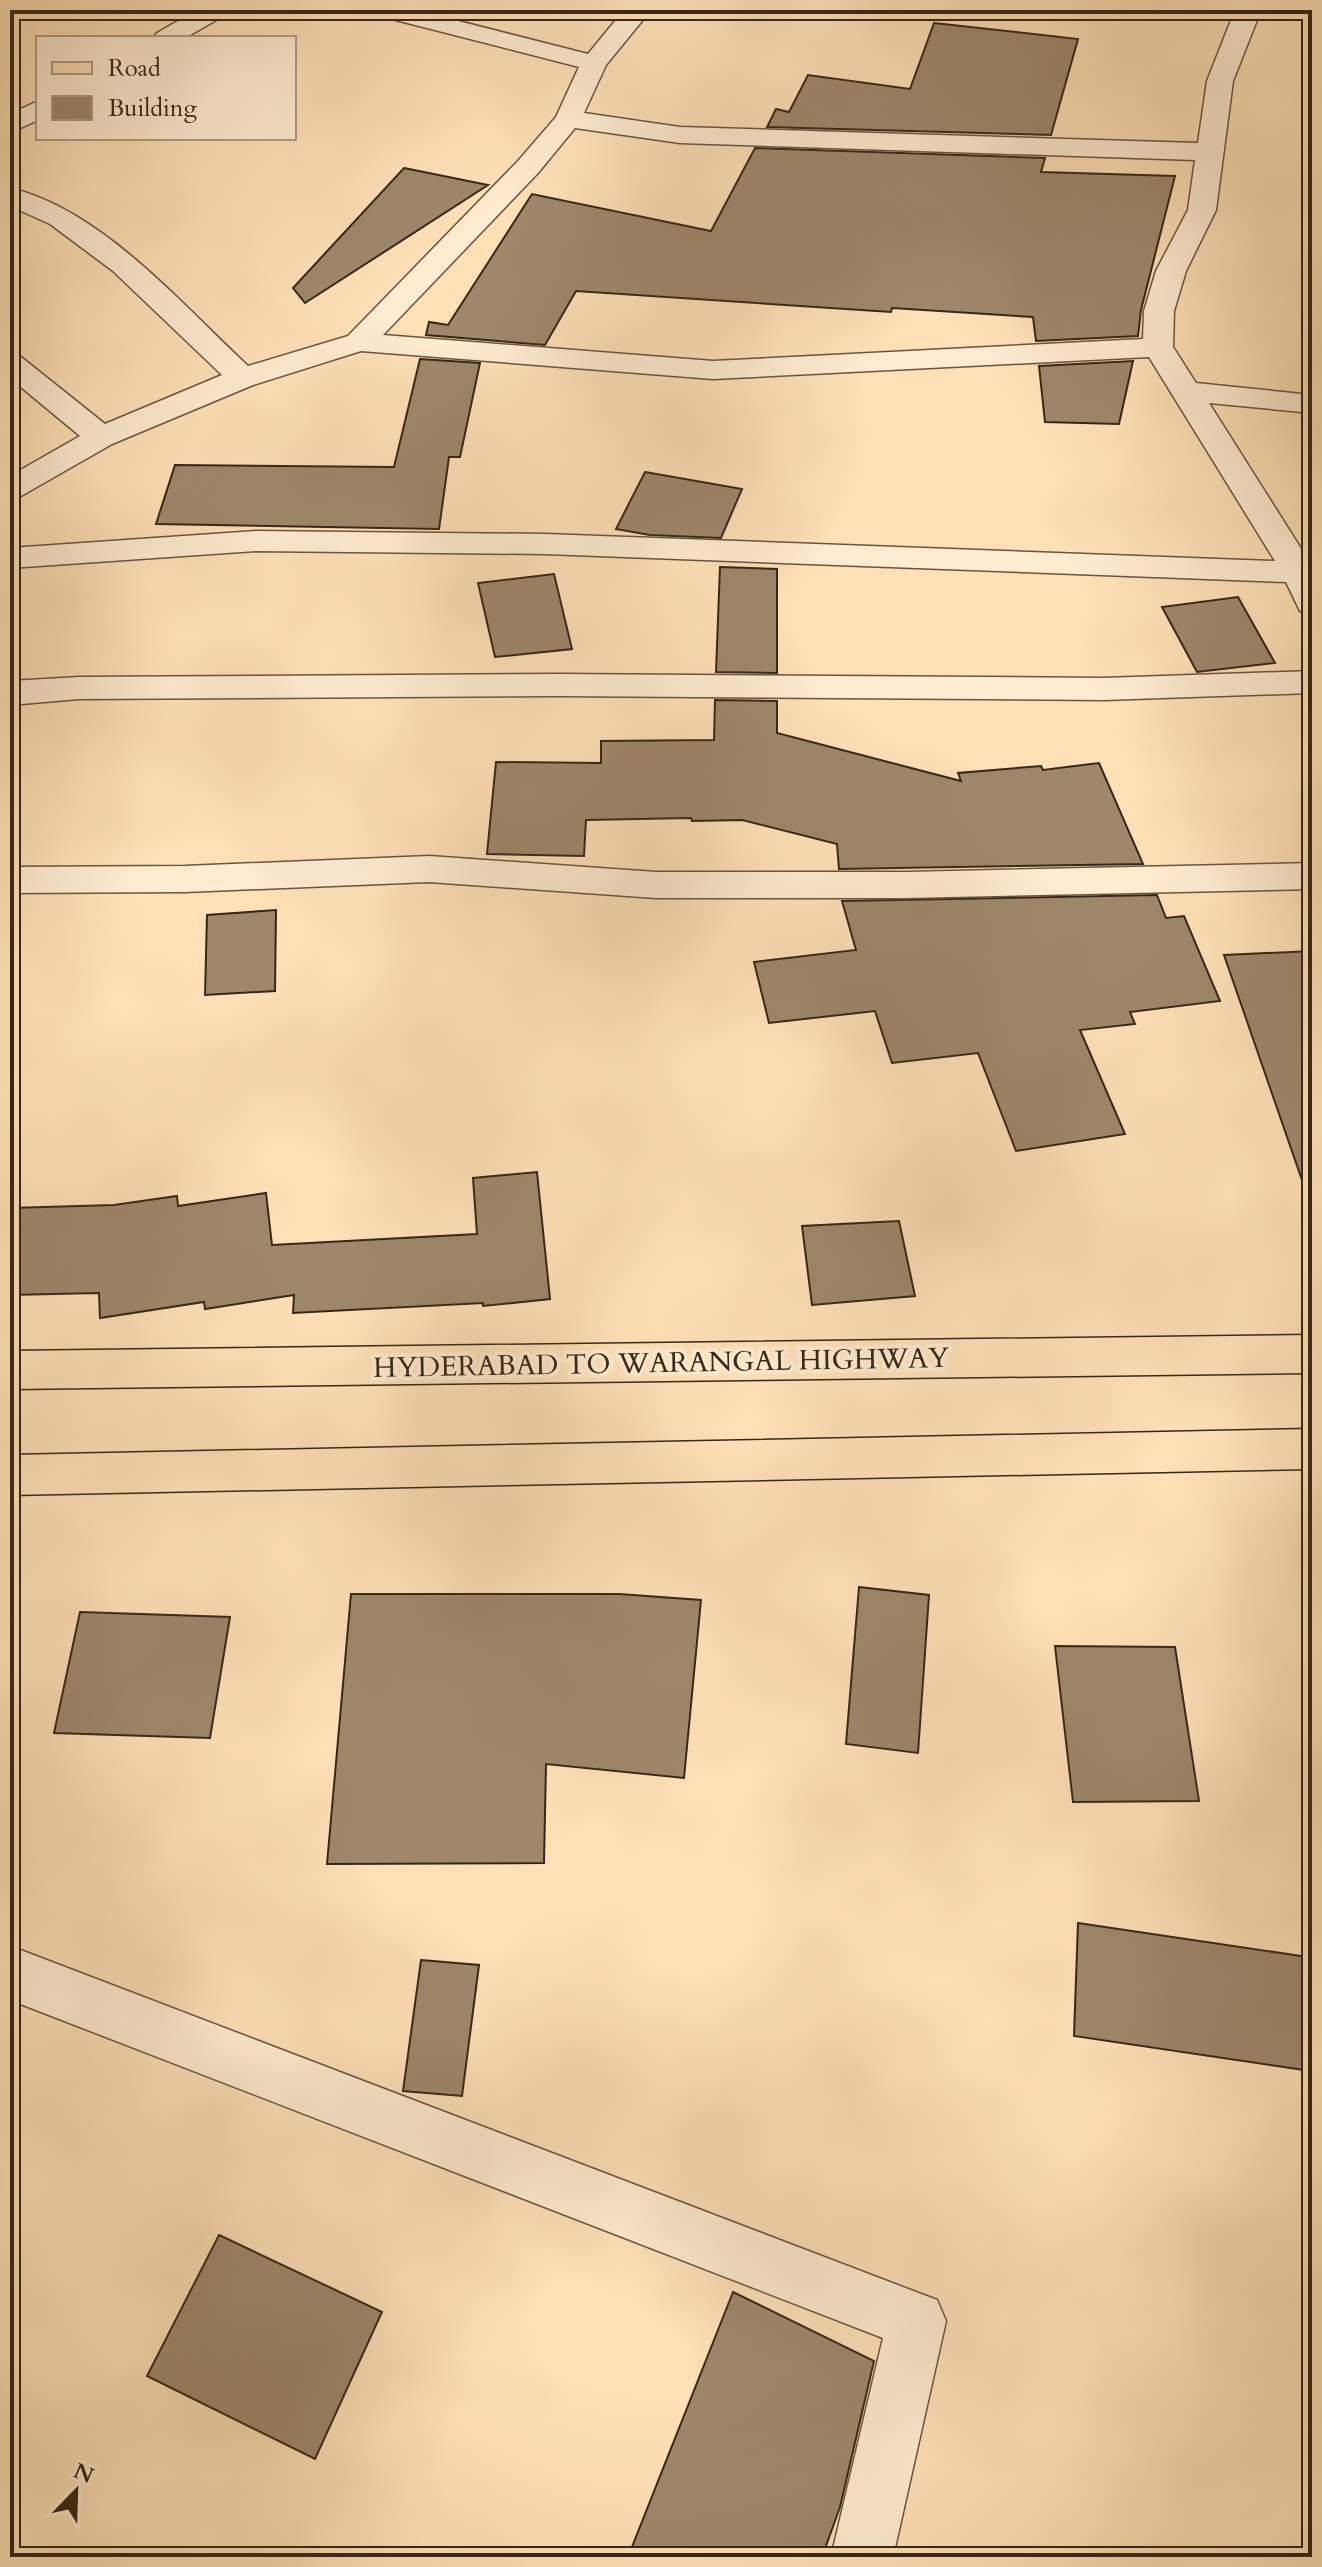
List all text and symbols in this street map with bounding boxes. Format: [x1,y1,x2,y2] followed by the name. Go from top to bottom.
[36,36,296,140] legend
[108,52,161,85] text: Road
[108,92,198,125] text: Building
[373,1339,949,1387] street label: HYDERABAD TO WARANGAL HIGHWAY
[36,2451,116,2531] north arrow
[69,2456,98,2491] text: N

